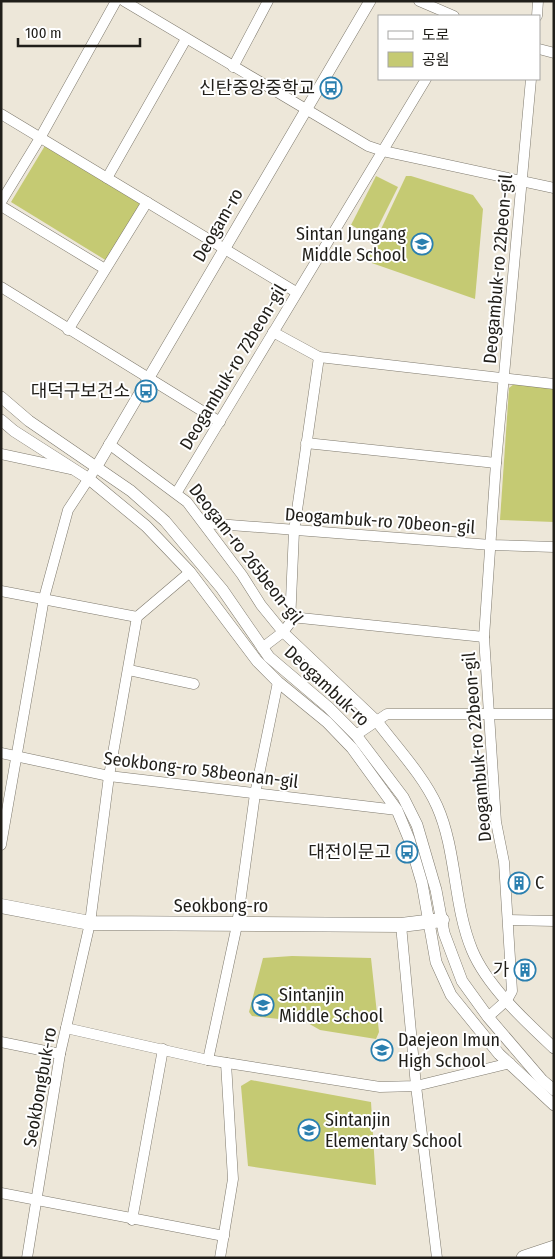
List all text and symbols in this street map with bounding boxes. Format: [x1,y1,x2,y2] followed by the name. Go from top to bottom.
[18,15,140,47] scale bar
[378,15,540,80] legend
[25,24,62,42] text: 100 m
[422,26,450,44] text: 도로
[422,51,450,69] text: 공원
[319,76,343,100] bus stop icon: 신탄중앙중학교
[199,77,315,99] place label: 신탄중앙중학교
[479,173,517,365] street label: Deogambuk-ro 22beon-gil
[188,184,248,266] street label: Deogam-ro
[296,223,407,266] place label: Sintan Jungang Middle School
[410,232,434,256] school or university icon: Sintan Jungang Middle School
[175,280,291,454] street label: Deogambuk-ro 72beon-gil
[134,379,158,403] bus stop icon: 대덕구보건소
[31,380,130,402] place label: 대덕구보건소
[184,479,308,629] street label: Deogam-ro 265beon-gil
[284,503,476,539] street label: Deogambuk-ro 70beon-gil
[280,641,374,731] street label: Deogambuk-ro
[458,651,496,843] street label: Deogambuk-ro 22beon-gil
[102,747,300,793] street label: Seokbong-ro 58beonan-gil
[395,840,419,864] bus stop icon: 대전이문고
[308,841,391,863] place label: 대전이문고
[507,871,531,895] building icon: C
[535,872,544,894] place label: C
[174,895,268,917] street label: Seokbong-ro
[513,958,537,982] building icon: 가
[492,959,509,981] place label: 가
[279,984,383,1027] place label: Sintanjin Middle School
[251,993,275,1017] school or university icon: Sintanjin Middle School
[19,1025,61,1149] street label: Seokbongbuk-ro
[398,1029,500,1072] place label: Daejeon Imun High School
[370,1038,394,1062] school or university icon: Daejeon Imun High School
[325,1109,462,1152] place label: Sintanjin Elementary School
[297,1118,321,1142] school or university icon: Sintanjin Elementary School

